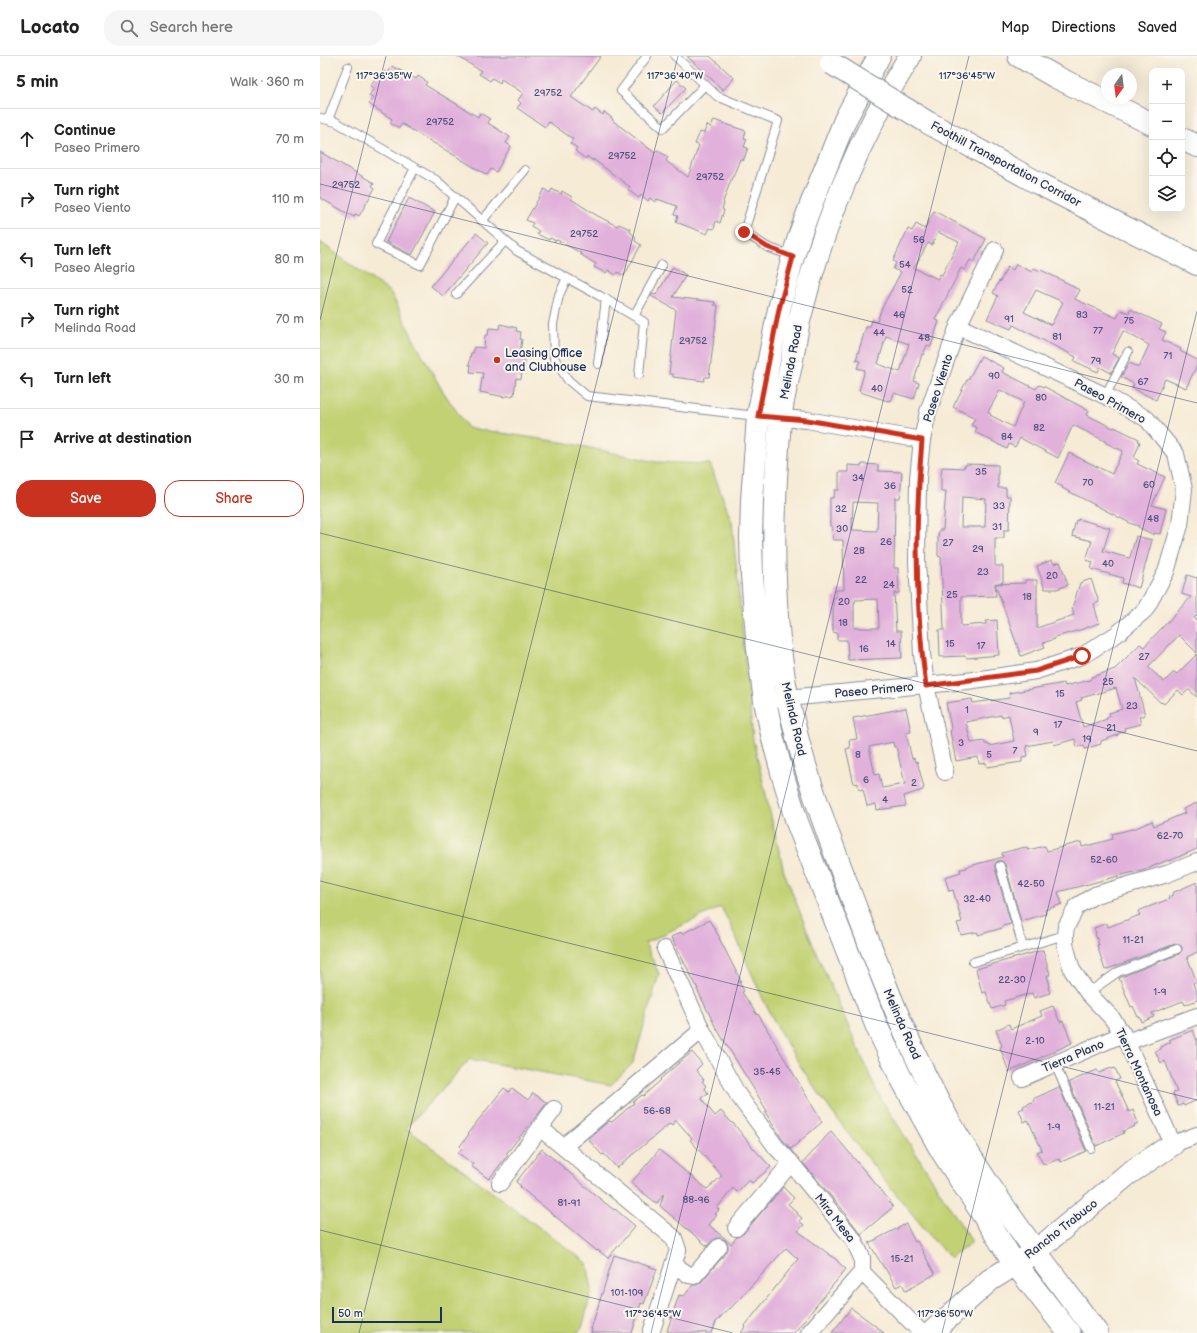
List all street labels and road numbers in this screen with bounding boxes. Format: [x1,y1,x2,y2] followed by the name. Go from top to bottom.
[928,118,1084,211] street label: Foothill Transportation Corridor
[777,323,806,401] street label: Melinda Road
[920,352,957,424] street label: Paseo Viento
[1071,376,1148,427] street label: Paseo Primero
[834,680,915,701] street label: Paseo Primero
[778,681,809,758] street label: Melinda Road
[879,987,924,1062] street label: Melinda Road
[1112,1026,1166,1119] street label: Tierra Montanosa
[1040,1037,1107,1076] street label: Tierra Plano
[811,1191,858,1246] street label: Mira Mesa
[1022,1196,1101,1263] street label: Rancho Trabuco

